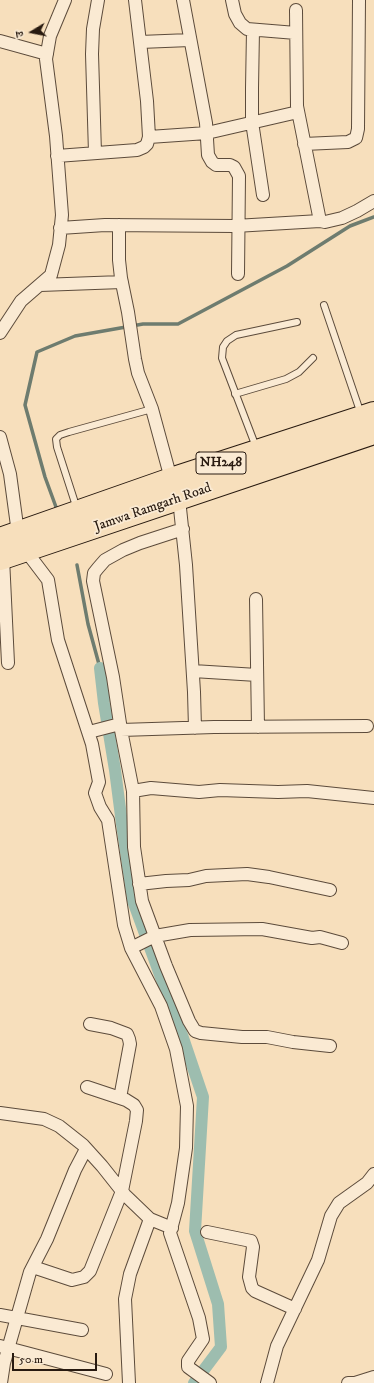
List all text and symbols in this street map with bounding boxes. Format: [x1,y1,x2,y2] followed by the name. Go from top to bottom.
[12,12,52,52] north arrow
[13,30,28,38] text: उ
[196,452,246,474] road number: NH248
[92,480,214,536] street label: Jamwa Ramgarh Road
[14,1345,99,1371] scale bar
[19,1352,43,1367] text: 50 m

